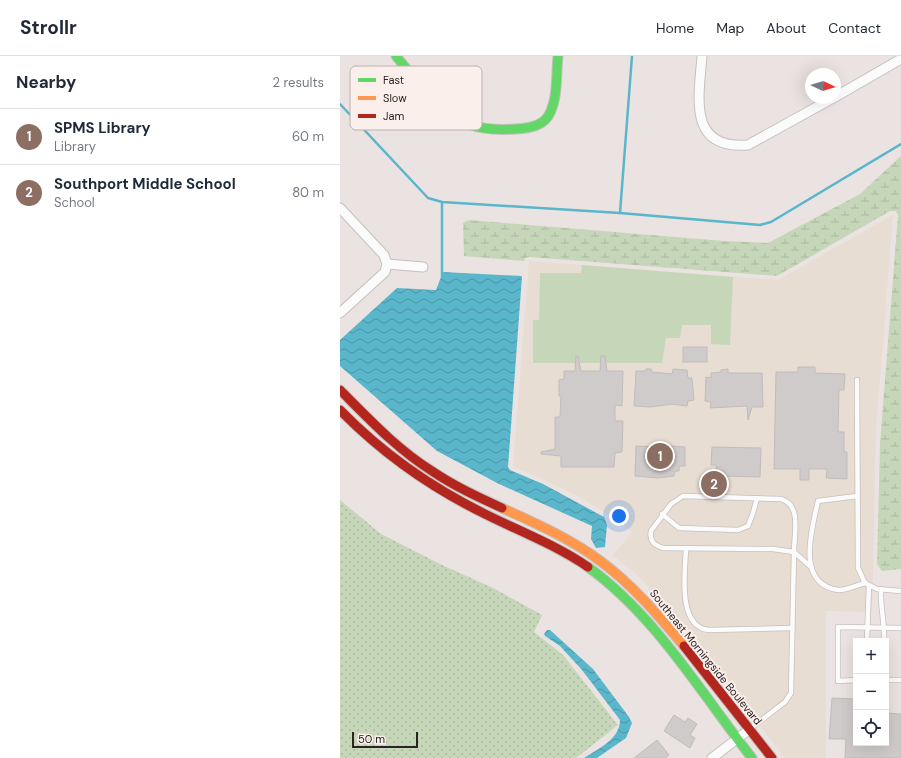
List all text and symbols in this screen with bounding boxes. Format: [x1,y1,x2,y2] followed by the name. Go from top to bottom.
[20,15,77,40] text: Strollr
[656,19,694,37] text: Home
[716,19,744,37] text: Map
[766,19,806,37] text: About
[828,19,881,37] text: Contact
[350,66,482,130] legend
[805,68,841,104] north arrow
[16,71,76,93] text: Nearby
[383,73,404,87] text: Fast
[273,74,324,91] text: 2 results
[383,91,407,105] text: Slow
[383,109,404,123] text: Jam
[54,118,151,138] text: SPMS Library
[27,128,31,145] text: 1
[292,128,324,145] text: 60 m
[54,138,96,155] text: Library
[54,174,236,194] text: Southport Middle School
[25,184,33,201] text: 2
[292,184,324,201] text: 80 m
[54,194,95,211] text: School
[647,441,673,471] pin: 1
[701,469,727,499] pin: 2
[609,506,629,526] your location
[647,586,765,728] street label: Southeast Morningside Boulevard
[853,638,889,746] map controls
[853,638,889,674] button: +
[853,674,889,710] button: −
[853,710,889,746] button: locate
[352,730,418,749] scale bar
[358,732,385,746] text: 50 m

